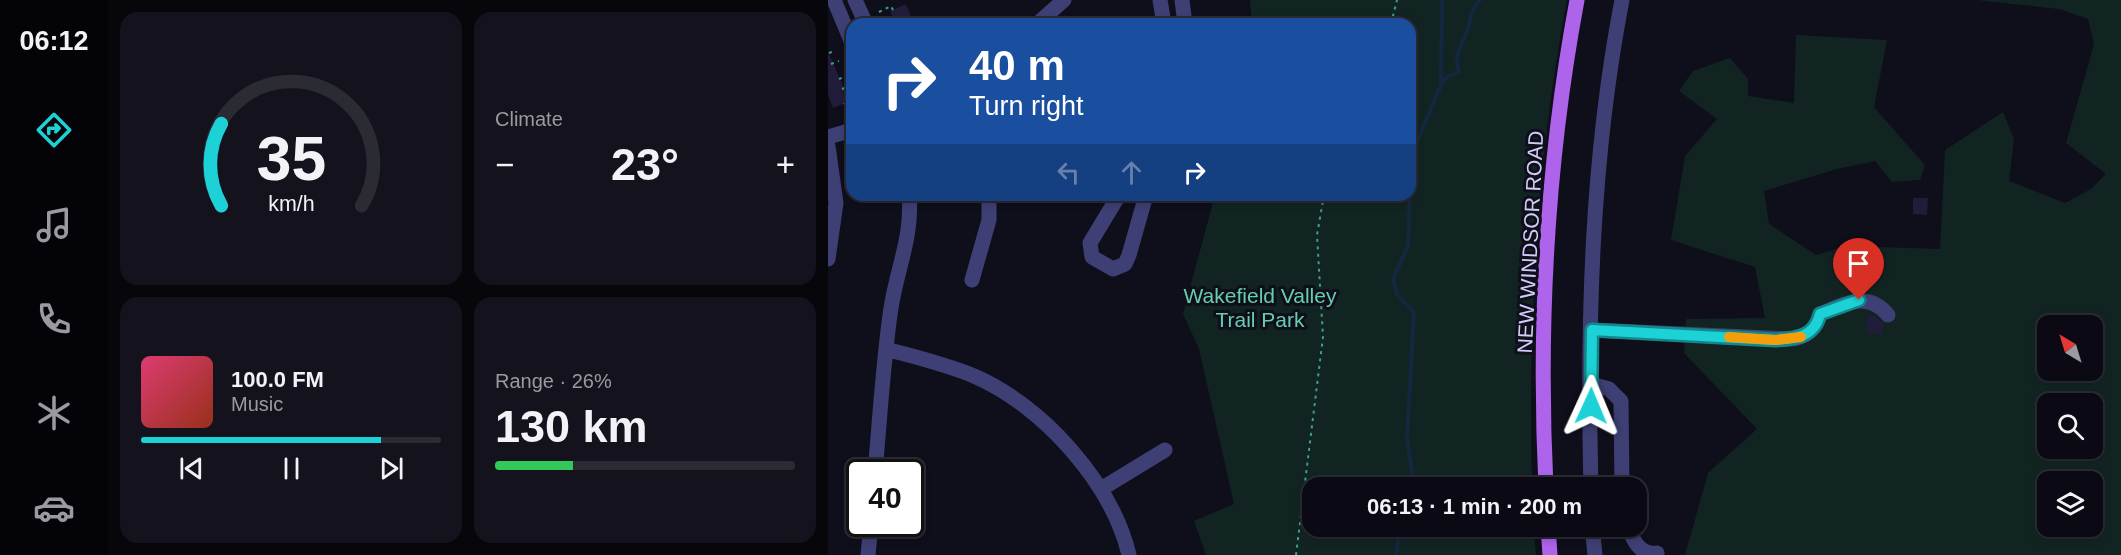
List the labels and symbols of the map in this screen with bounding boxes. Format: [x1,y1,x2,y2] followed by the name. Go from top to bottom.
[1513,130,1547,354] street label: NEW WINDSOR ROAD
[1833,238,1884,300] pin
[1184,284,1337,331] park label: Wakefield Valley Trail Park
[2037,315,2103,381] north arrow
[1559,374,1623,438] position arrow
[846,459,924,537] speed limit sign: 40

